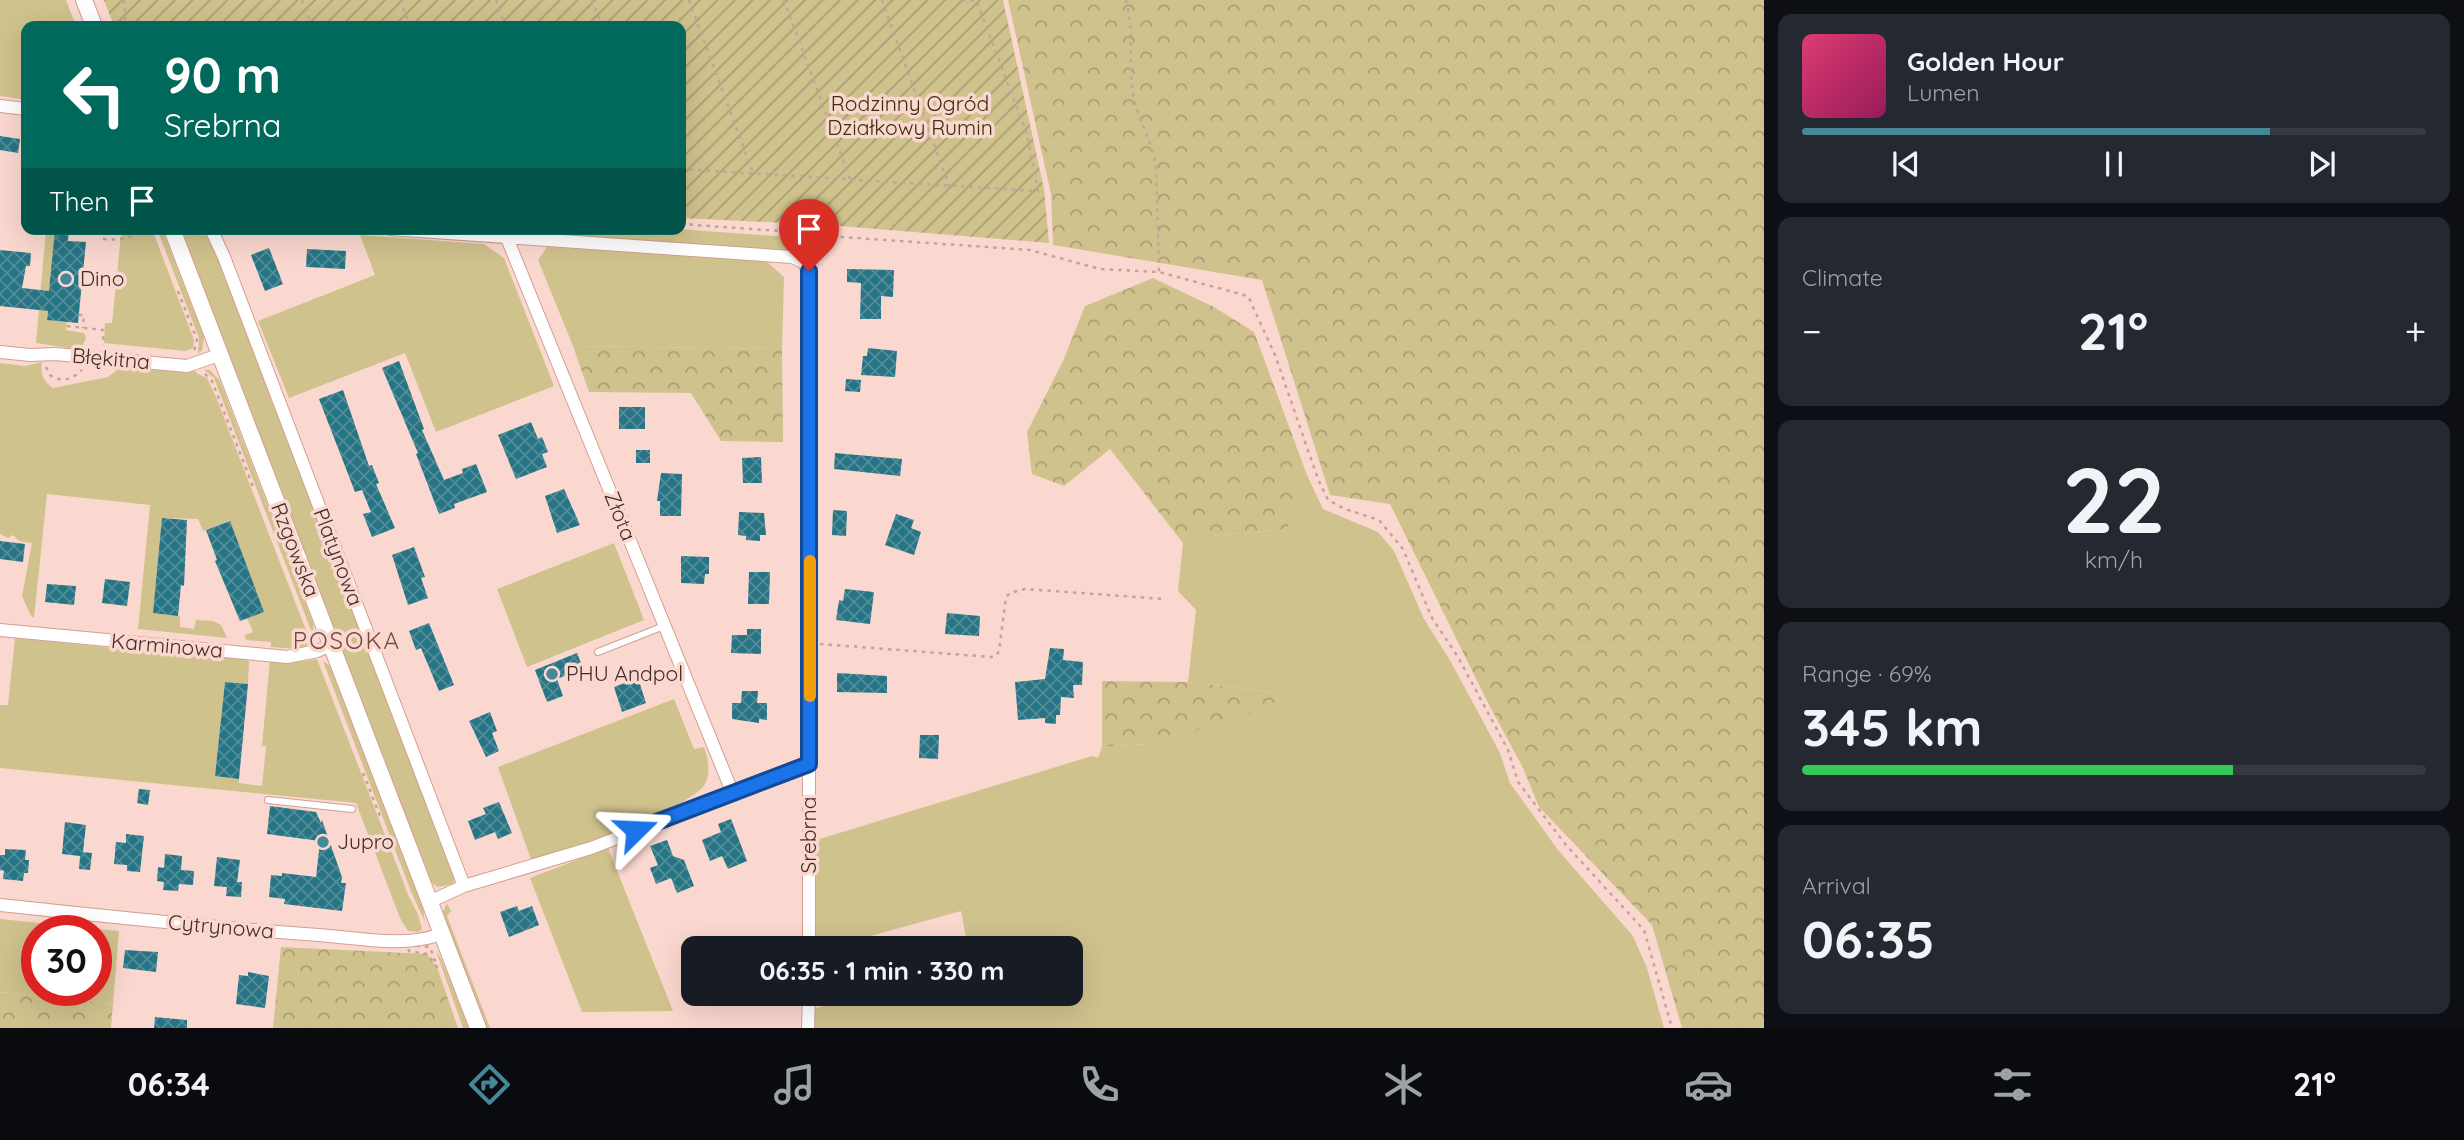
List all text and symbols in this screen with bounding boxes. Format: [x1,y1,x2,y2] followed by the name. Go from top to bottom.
[164,44,281,105] text: 90 m
[1907,45,2064,78] text: Golden Hour
[49,49,140,140] icon: left
[1907,78,1980,107] text: Lumen
[827,90,993,140] park label: Rodzinny Ogród Działkowy Rumin
[164,105,281,145] text: Srebrna
[1887,145,1925,183] icon: previous
[2095,145,2133,183] icon: pause
[2303,145,2341,183] icon: next
[123,182,161,220] icon: arrive
[49,185,109,218] text: Then
[779,199,839,271] pin
[790,210,828,248] icon: arrive
[1802,263,1883,292] text: Climate
[80,265,124,291] place label: Dino
[58,271,74,287] marker: Dino
[2078,298,2148,363] text: 21°
[1802,307,1822,355] text: −
[2405,307,2426,355] text: +
[71,342,151,374] street label: Błękitna
[2062,442,2166,556] text: 22
[599,487,643,544] street label: Złota
[266,499,326,600] street label: Rzgowska
[308,504,369,609] street label: Platynowa
[2085,545,2143,574] text: km/h
[293,625,401,655] district label: POSOKA
[110,627,224,663] street label: Karminowa
[1802,659,1932,688] text: Range · 69%
[566,660,683,686] place label: PHU Andpol
[544,666,560,682] marker: PHU Andpol
[1802,694,1983,759] text: 345 km
[599,793,673,867] position arrow
[795,797,821,873] street label: Srebrna
[337,828,394,854] place label: Jupro
[315,834,331,850] marker: Jupro
[1802,871,1871,900] text: Arrival
[1802,906,1935,971] text: 06:35
[167,908,275,944] street label: Cytrynowa
[21,915,112,1006] speed limit sign: 30
[759,954,1005,987] text: 06:35 · 1 min · 330 m
[465,1060,514,1109] icon: directions
[770,1060,819,1109] icon: music
[1075,1060,1124,1109] icon: phone
[1379,1060,1428,1109] icon: climate
[1684,1060,1733,1109] icon: car
[1988,1060,2037,1109] icon: filters
[128,1064,210,1104] text: 06:34
[2293,1064,2336,1104] text: 21°

